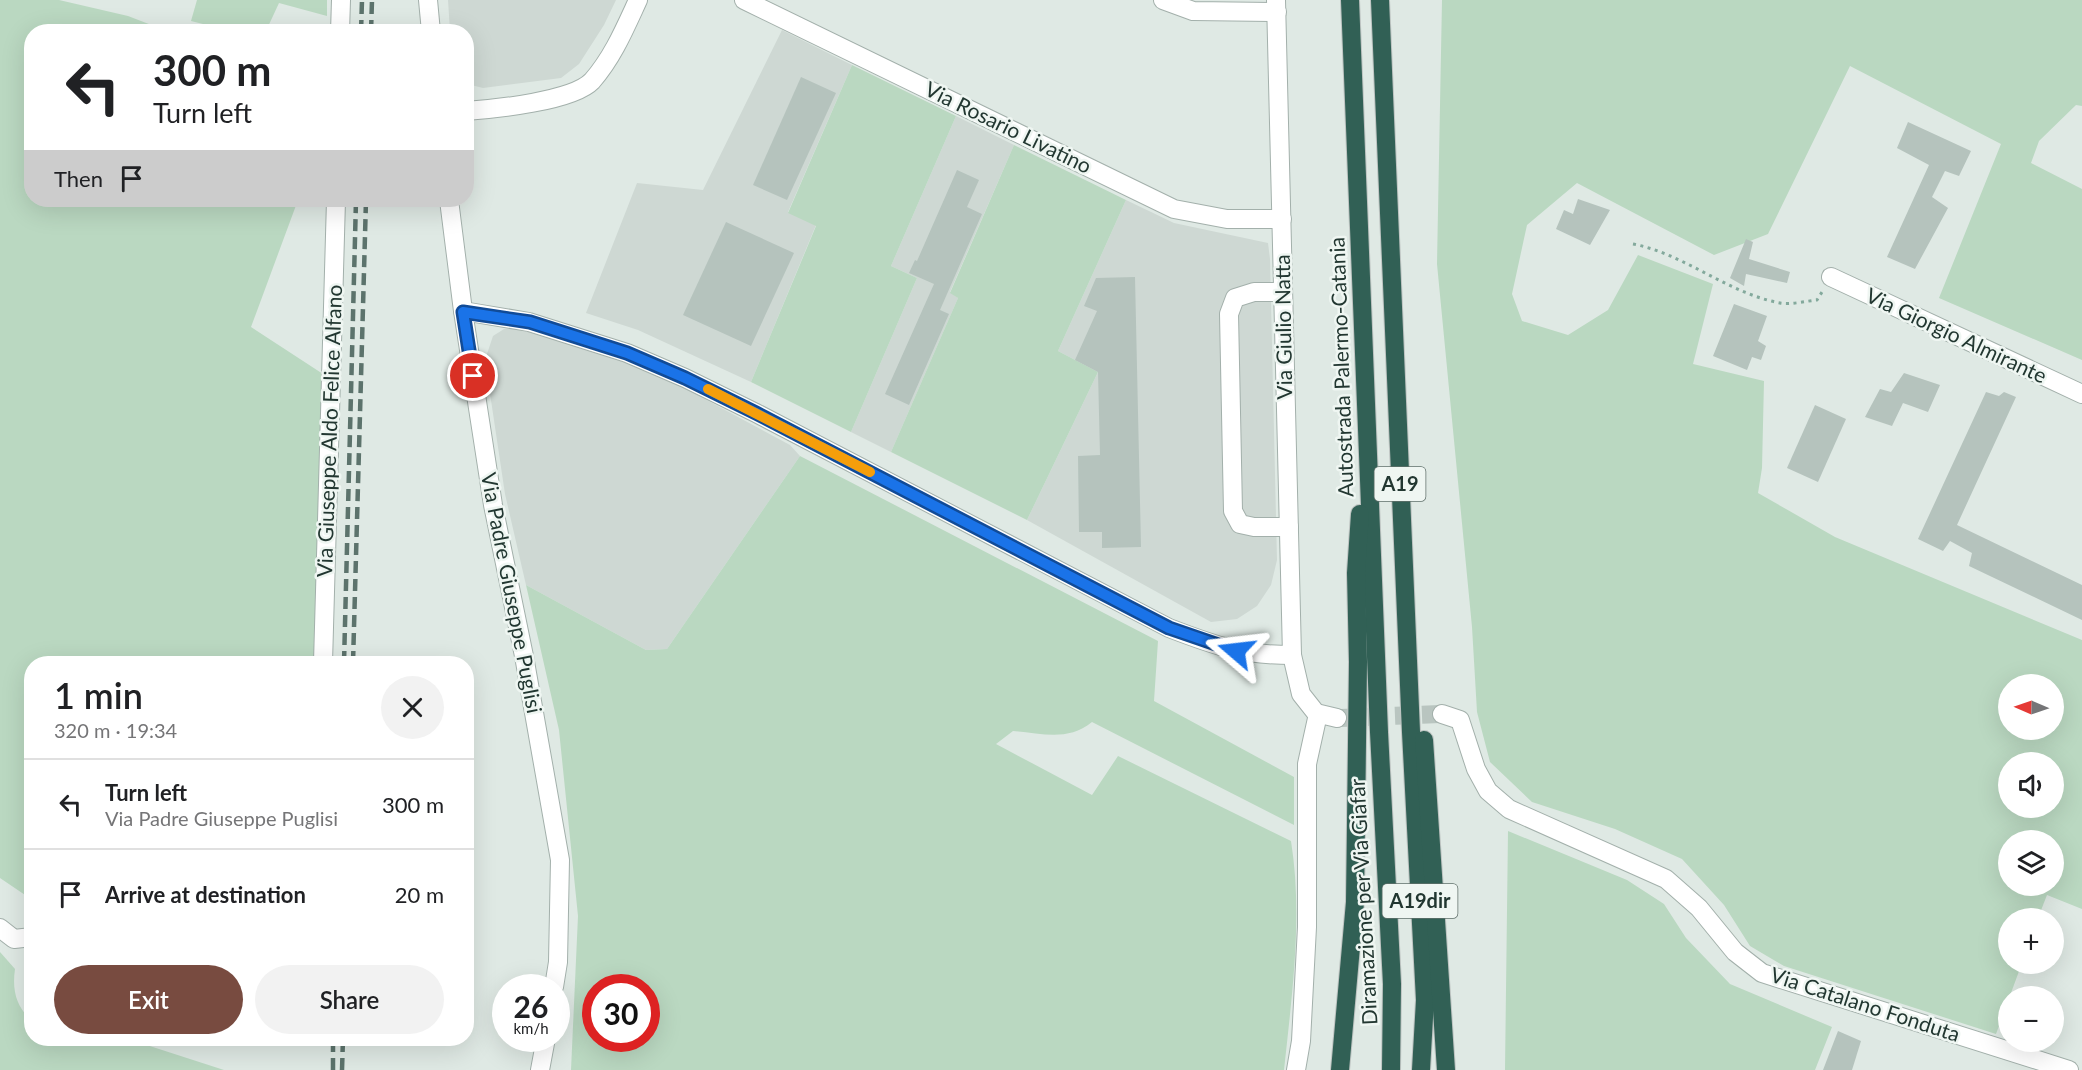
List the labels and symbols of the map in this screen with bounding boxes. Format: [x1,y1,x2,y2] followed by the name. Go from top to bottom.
[921,75,1096,178] street label: Via Rosario Livatino
[1323,237,1358,497] street label: Autostrada Palermo-Catania
[1269,254,1296,400] street label: Via Giulio Natta
[1862,282,2051,388] street label: Via Giorgio Almirante
[311,284,346,578] street label: Via Giuseppe Aldo Felice Alfano
[447,350,498,401] pin
[1374,467,1426,501] road number: A19
[477,470,548,715] street label: Via Padre Giuseppe Puglisi
[1204,619,1268,683] position arrow
[1998,674,2064,740] north arrow
[1344,778,1381,1026] street label: Diramazione per Via Giafar
[1382,884,1458,918] road number: A19dir
[1768,961,1963,1046] street label: Via Catalano Fonduta
[582,974,660,1052] speed limit sign: 30

